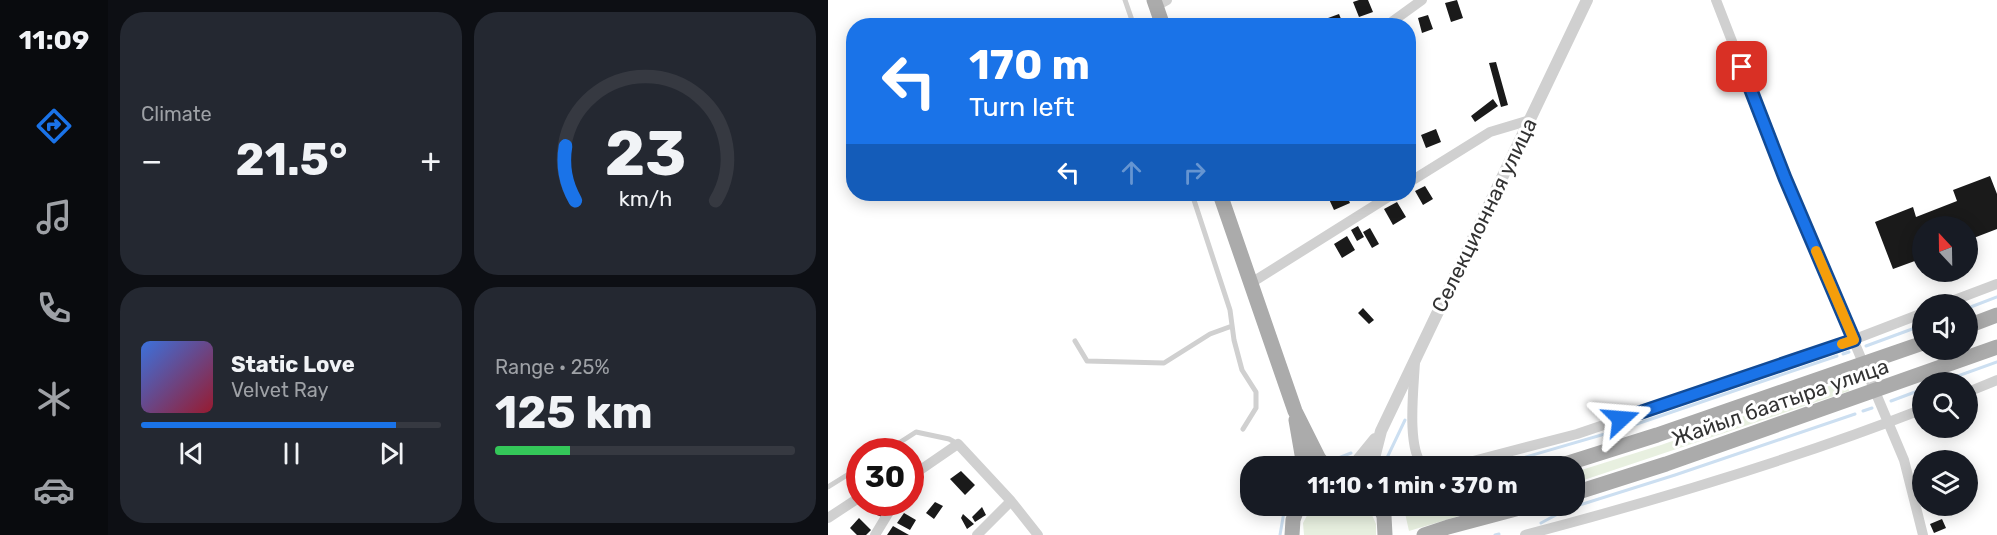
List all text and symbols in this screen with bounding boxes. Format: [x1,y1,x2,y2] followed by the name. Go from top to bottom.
[19,24,89,56] text: 11:09
[969,40,1090,90] text: 170 m
[1716,41,1767,92] pin
[870,42,948,120] icon: left
[1725,50,1758,83] icon: arrive
[969,91,1074,123] text: Turn left
[141,102,212,126] text: Climate
[33,105,75,147] icon: directions
[1426,114,1542,316] street label: Селекционная улица
[604,117,686,191] text: 23
[235,133,347,186] text: 21.5°
[141,141,162,180] text: −
[420,141,441,180] text: +
[1052,156,1085,189] icon: left
[1115,156,1148,189] icon: ahead
[1178,156,1211,189] icon: right
[618,186,672,211] text: km/h
[33,196,75,238] icon: music
[1912,216,1978,282] north arrow
[1912,216,1978,516] map controls
[33,287,75,329] icon: phone
[1912,294,1978,360] button: sound
[231,351,355,378] text: Static Love
[1668,353,1892,451] street label: Жайыл баатыра улица
[495,355,610,379] text: Range · 25%
[1912,372,1978,438] button: search
[33,378,75,420] icon: climate
[231,378,329,402] text: Velvet Ray
[495,386,653,439] text: 125 km
[1589,387,1653,451] position arrow
[175,437,208,470] icon: previous
[275,437,308,470] icon: pause
[375,437,408,470] icon: next
[846,438,924,516] speed limit sign: 30
[1912,450,1978,516] button: layers
[33,469,75,511] icon: car
[1307,472,1518,499] text: 11:10 · 1 min · 370 m

